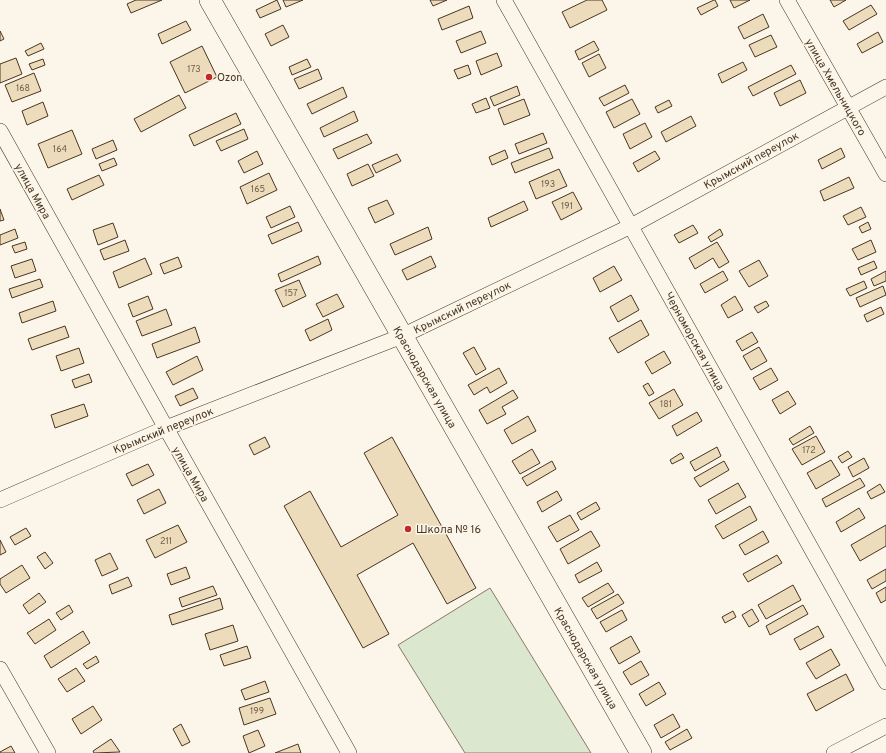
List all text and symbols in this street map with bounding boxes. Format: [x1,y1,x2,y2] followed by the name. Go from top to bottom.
[802,36,869,139] street label: улица Хмельницкого
[187,64,201,75] house number: 173
[217,71,243,85] place label: Ozon
[204,72,214,82] marker: Ozon
[16,83,30,94] house number: 168
[701,129,802,193] street label: Крымский переулок
[53,144,68,155] house number: 164
[11,161,53,222] street label: улица Мира
[541,179,555,190] house number: 193
[251,184,265,195] house number: 165
[561,201,573,212] house number: 191
[411,278,513,338] street label: Крымский переулок
[284,288,298,299] house number: 157
[661,290,727,393] street label: Черноморская улица
[389,324,459,431] street label: Краснодарская улица
[660,399,672,410] house number: 181
[111,404,215,457] street label: Крымский переулок
[169,444,212,505] street label: улица Мира
[802,445,816,456] house number: 172
[416,523,481,537] place label: Школа № 16
[403,524,413,534] marker: Школа № 16
[160,536,172,547] house number: 211
[550,605,620,712] street label: Краснодарская улица
[250,706,264,717] house number: 199

